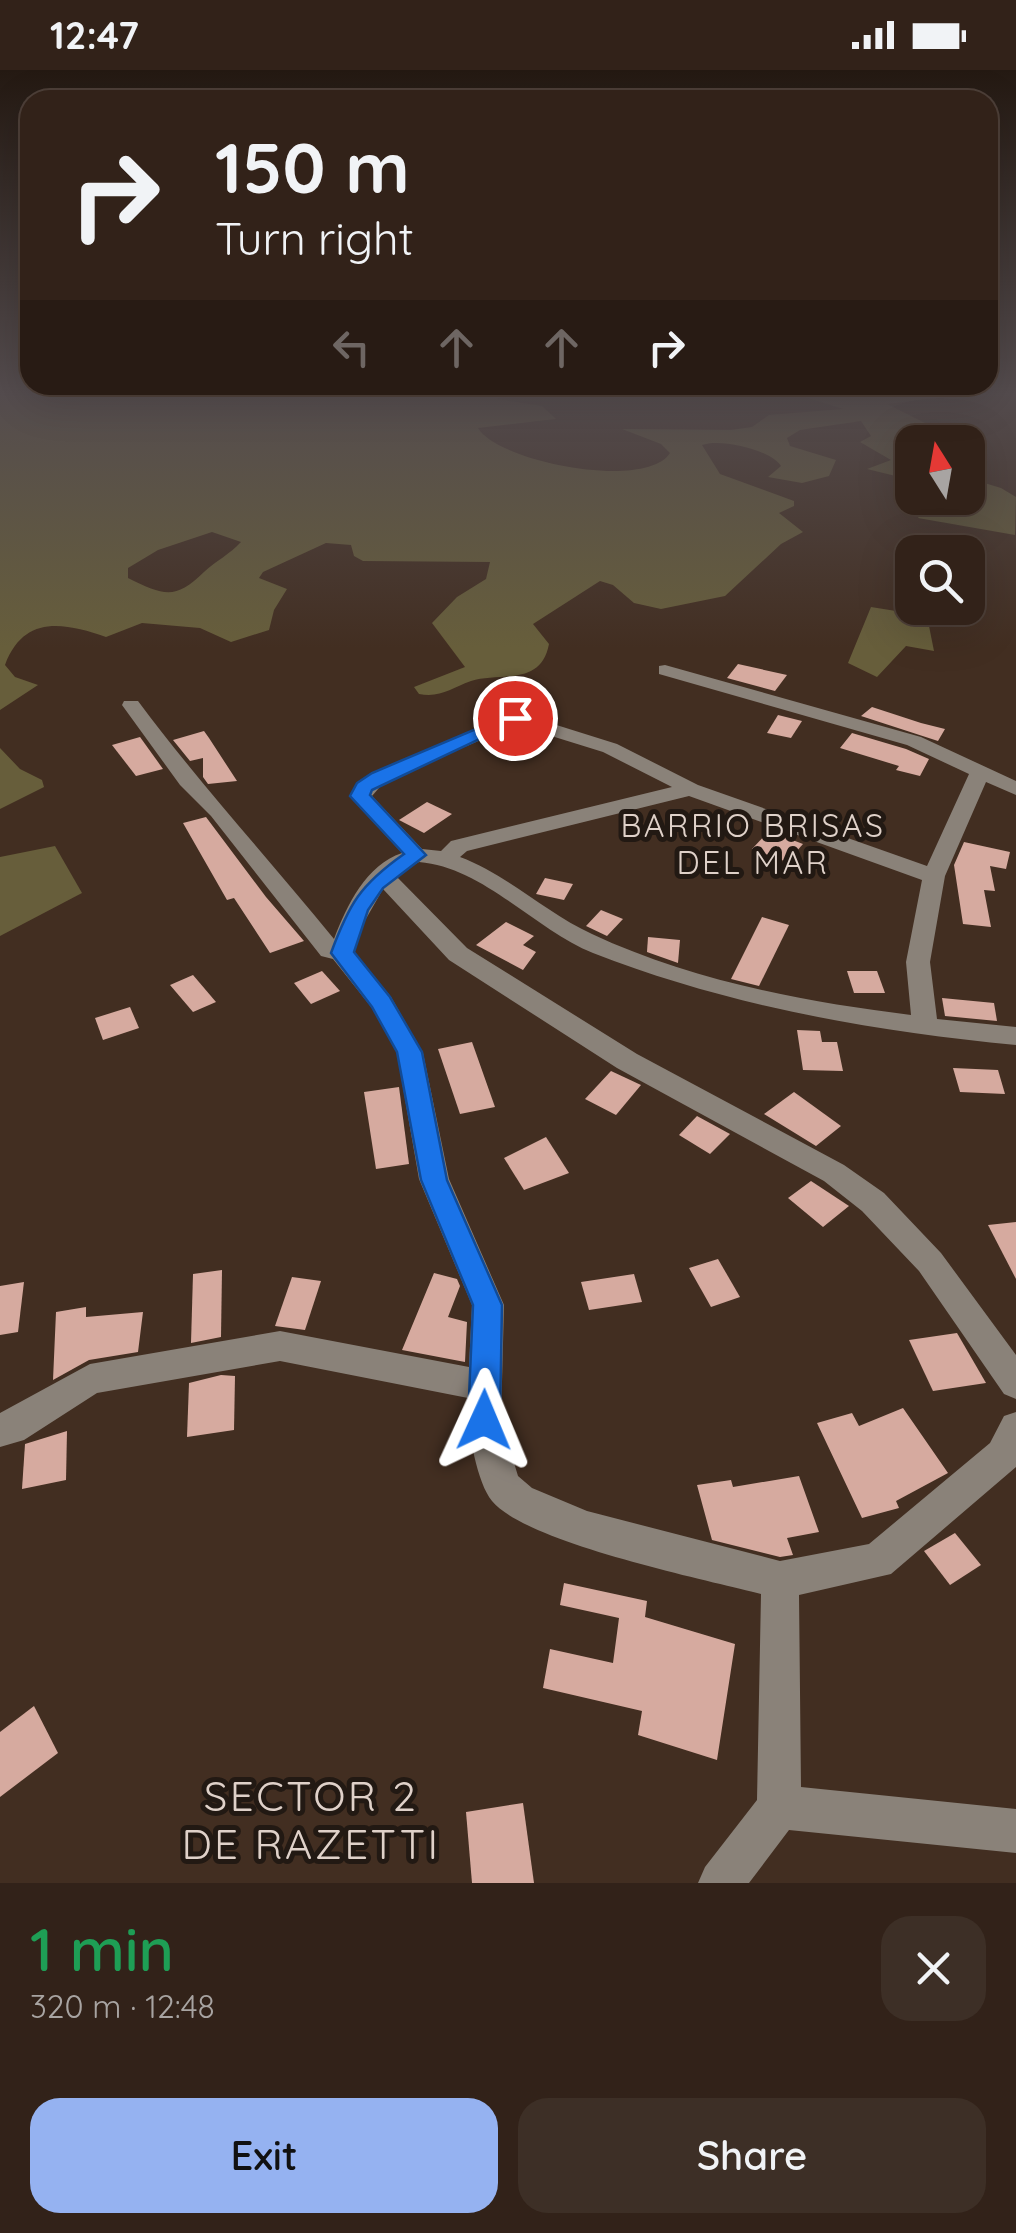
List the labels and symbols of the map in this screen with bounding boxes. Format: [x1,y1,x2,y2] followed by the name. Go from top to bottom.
[895,425,985,515] north arrow
[473,676,558,761] pin
[620,805,886,882] district label: BARRIO BRISAS DEL MAR
[432,1368,536,1472] position arrow
[181,1769,441,1870] district label: SECTOR 2 DE RAZETTI

